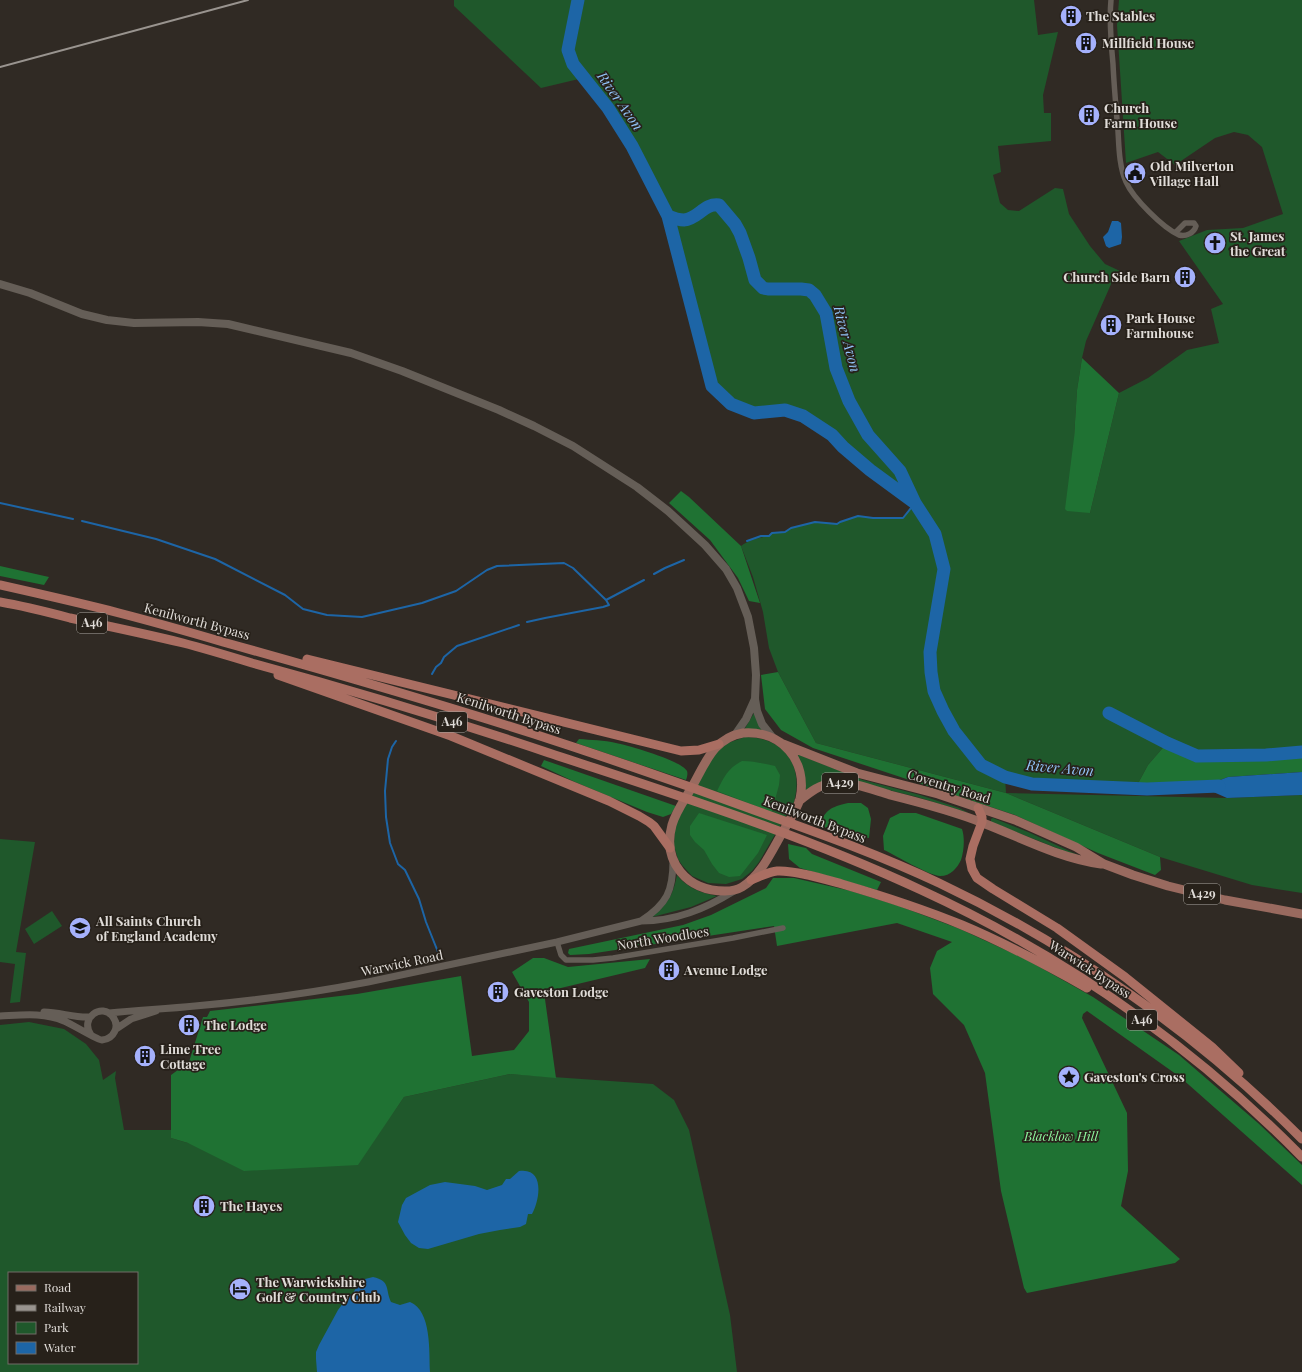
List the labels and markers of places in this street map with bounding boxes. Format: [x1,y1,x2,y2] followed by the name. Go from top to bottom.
[1058,3,1084,29] building icon: The Stables
[1086,7,1155,24] place label: The Stables
[1073,30,1099,56] building icon: Millfield House
[1102,34,1195,51] place label: Millfield House
[1104,99,1177,131] place label: Church Farm House
[1076,102,1102,128] building icon: Church Farm House
[1149,157,1234,189] place label: Old Milverton Village Hall
[1122,160,1148,186] public building icon: Old Milverton Village Hall
[1229,227,1286,259] place label: St. James the Great
[1202,230,1228,256] church icon: St. James the Great
[1172,264,1198,290] building icon: Church Side Barn
[1063,268,1170,285] place label: Church Side Barn
[1126,309,1196,341] place label: Park House Farmhouse
[1098,312,1124,338] building icon: Park House Farmhouse
[95,912,218,944] place label: All Saints Church of England Academy
[67,915,93,941] school or university icon: All Saints Church of England Academy
[656,957,682,983] building icon: Avenue Lodge
[683,961,768,978] place label: Avenue Lodge
[485,979,511,1005] building icon: Gaveston Lodge
[514,983,609,1000] place label: Gaveston Lodge
[176,1012,202,1038] building icon: The Lodge
[204,1016,267,1033] place label: The Lodge
[160,1040,221,1072] place label: Lime Tree Cottage
[132,1043,158,1069] building icon: Lime Tree Cottage
[1056,1064,1082,1090] place icon: Gaveston's Cross
[1084,1068,1185,1085] place label: Gaveston's Cross
[191,1193,217,1219] building icon: The Hayes
[220,1197,282,1214] place label: The Hayes
[256,1273,381,1305] place label: The Warwickshire Golf & Country Club
[227,1276,253,1302] hotel icon: The Warwickshire Golf & Country Club

